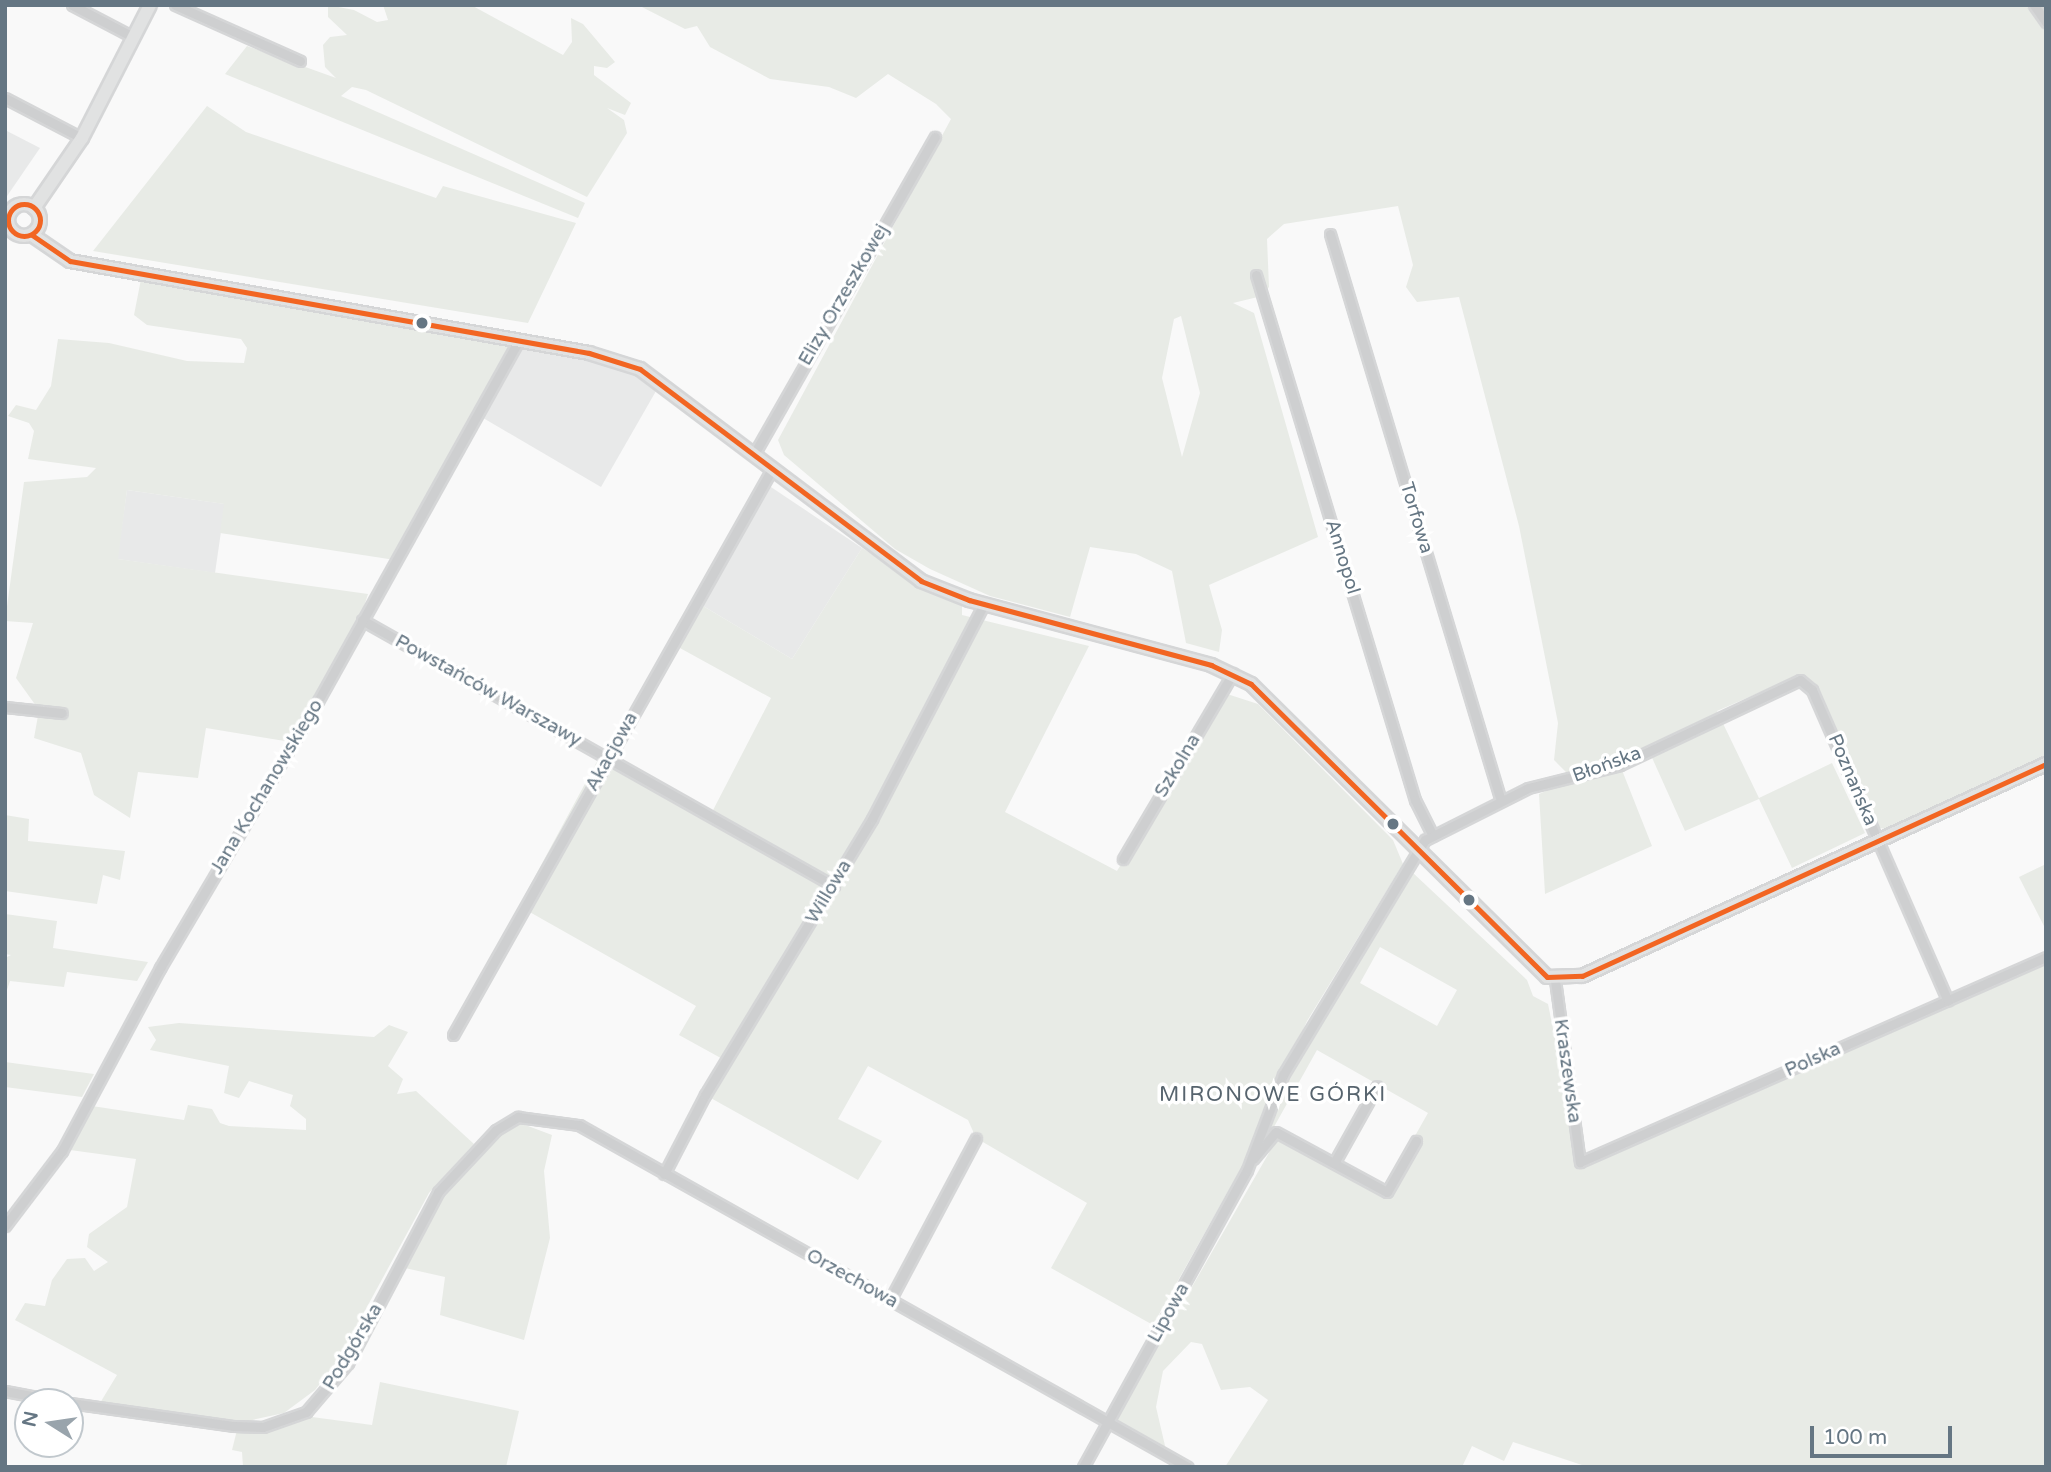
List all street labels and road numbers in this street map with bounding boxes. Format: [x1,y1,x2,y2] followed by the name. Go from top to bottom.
[794,220,894,370] street label: Elizy Orzeszkowej
[1394,480,1438,556] street label: Torfowa
[1320,517,1364,597] street label: Annopol
[391,630,585,752] street label: Powstańców Warszawy
[206,695,328,879] street label: Jana Kochanowskiego
[581,708,643,796] street label: Akacjowa
[1150,730,1206,802] street label: Szkolna
[1822,731,1882,829] street label: Poznańska
[1570,742,1644,788] street label: Błońska
[801,856,857,928] street label: Willowa
[1548,1017,1586,1125] street label: Kraszewska
[1782,1038,1844,1082] street label: Polska
[802,1244,902,1314] street label: Orzechowa
[1143,1279,1195,1347] street label: Lipowa
[318,1300,388,1394] street label: Podgórska

